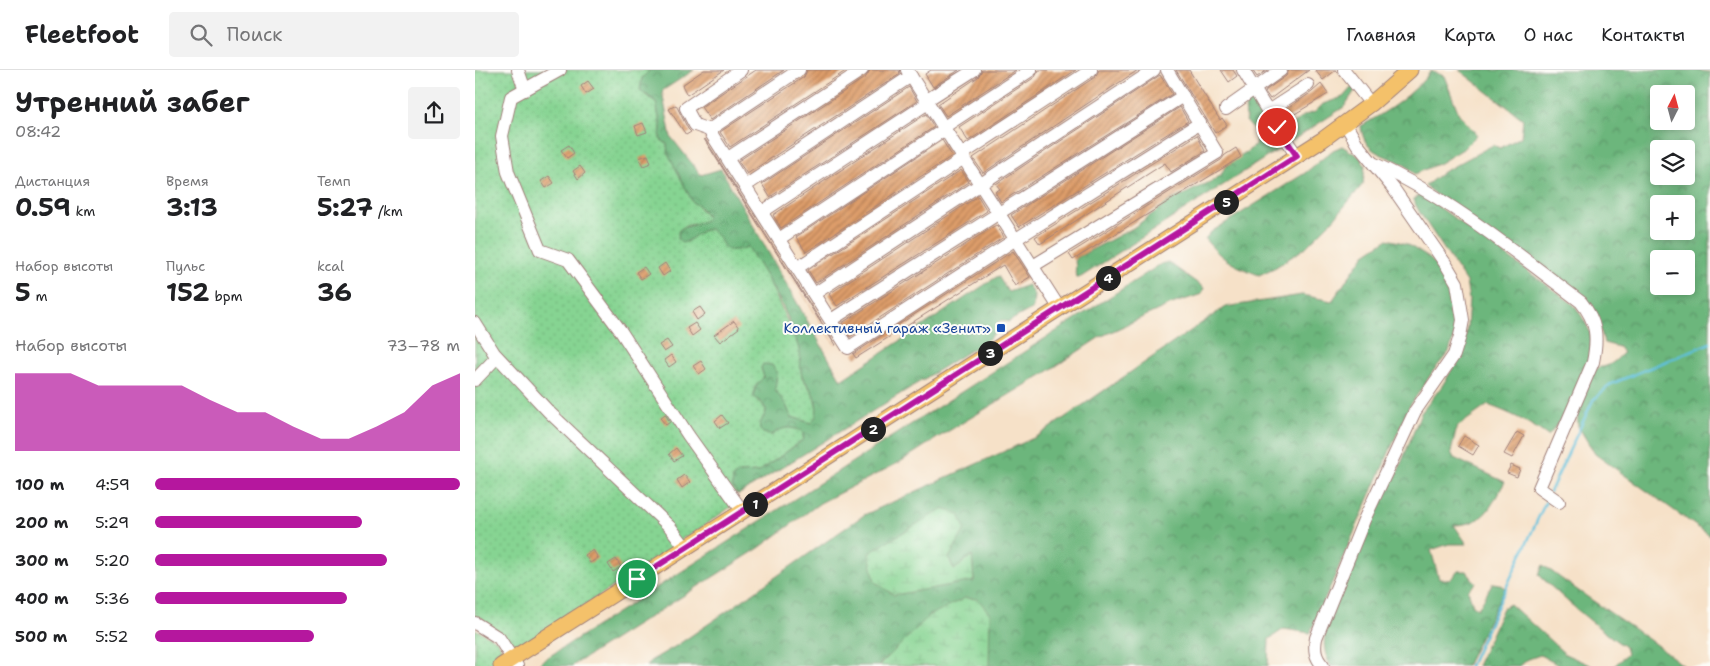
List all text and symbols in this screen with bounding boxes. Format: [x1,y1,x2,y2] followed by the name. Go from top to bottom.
[169,12,519,57] search box
[25,19,139,51] text: Fleetfoot
[187,21,215,49] icon: search
[227,22,282,47] text: Поиск
[1346,23,1416,47] text: Главная
[1444,23,1496,47] text: Карта
[1524,23,1573,47] text: О нас
[1601,23,1685,47] text: Контакты
[15,83,250,121] text: Утренний забег
[1650,85,1695,130] north arrow
[1650,85,1695,295] map controls
[408,87,460,139] button: share
[1256,106,1298,148] pin
[1263,113,1291,141] icon: check
[15,121,61,142] text: 08:42
[1650,140,1695,185] button: layers
[15,172,90,190] text: Дистанция
[166,172,209,190] text: Время
[317,172,351,190] text: Темп
[15,190,71,224] text: 0.59
[166,190,218,224] text: 3:13
[317,190,373,224] text: 5:27
[1213,190,1239,214] pin: 5
[1222,193,1231,211] text: 5
[1650,195,1695,240] button: +
[71,202,95,220] text: km
[373,202,403,220] text: /km
[1650,250,1695,295] button: −
[15,257,113,275] text: Набор высоты
[166,257,205,275] text: Пульс
[317,257,344,275] text: kcal
[1095,266,1121,290] pin: 4
[1104,269,1113,287] text: 4
[15,275,31,309] text: 5
[166,275,210,309] text: 152
[317,275,352,309] text: 36
[31,287,47,305] text: m
[210,287,243,305] text: bpm
[783,319,991,337] place label: Коллективный гараж «Зенит»
[995,322,1007,334] marker: Коллективный гараж «Зенит»
[15,335,127,356] text: Набор высоты
[387,335,460,356] text: 73–78 m
[977,340,1003,366] pin: 3
[986,344,995,362] text: 3
[861,416,885,442] pin: 2
[869,420,878,438] text: 2
[15,474,64,495] text: 100 m
[95,474,130,495] text: 4:59
[743,492,767,516] pin: 1
[752,495,759,513] text: 1
[15,512,68,533] text: 200 m
[95,512,129,533] text: 5:29
[15,550,69,571] text: 300 m
[95,550,130,571] text: 5:20
[616,558,658,600] pin
[623,565,651,593] icon: arrive
[15,588,69,609] text: 400 m
[95,588,130,609] text: 5:36
[15,626,67,647] text: 500 m
[95,626,128,647] text: 5:52

